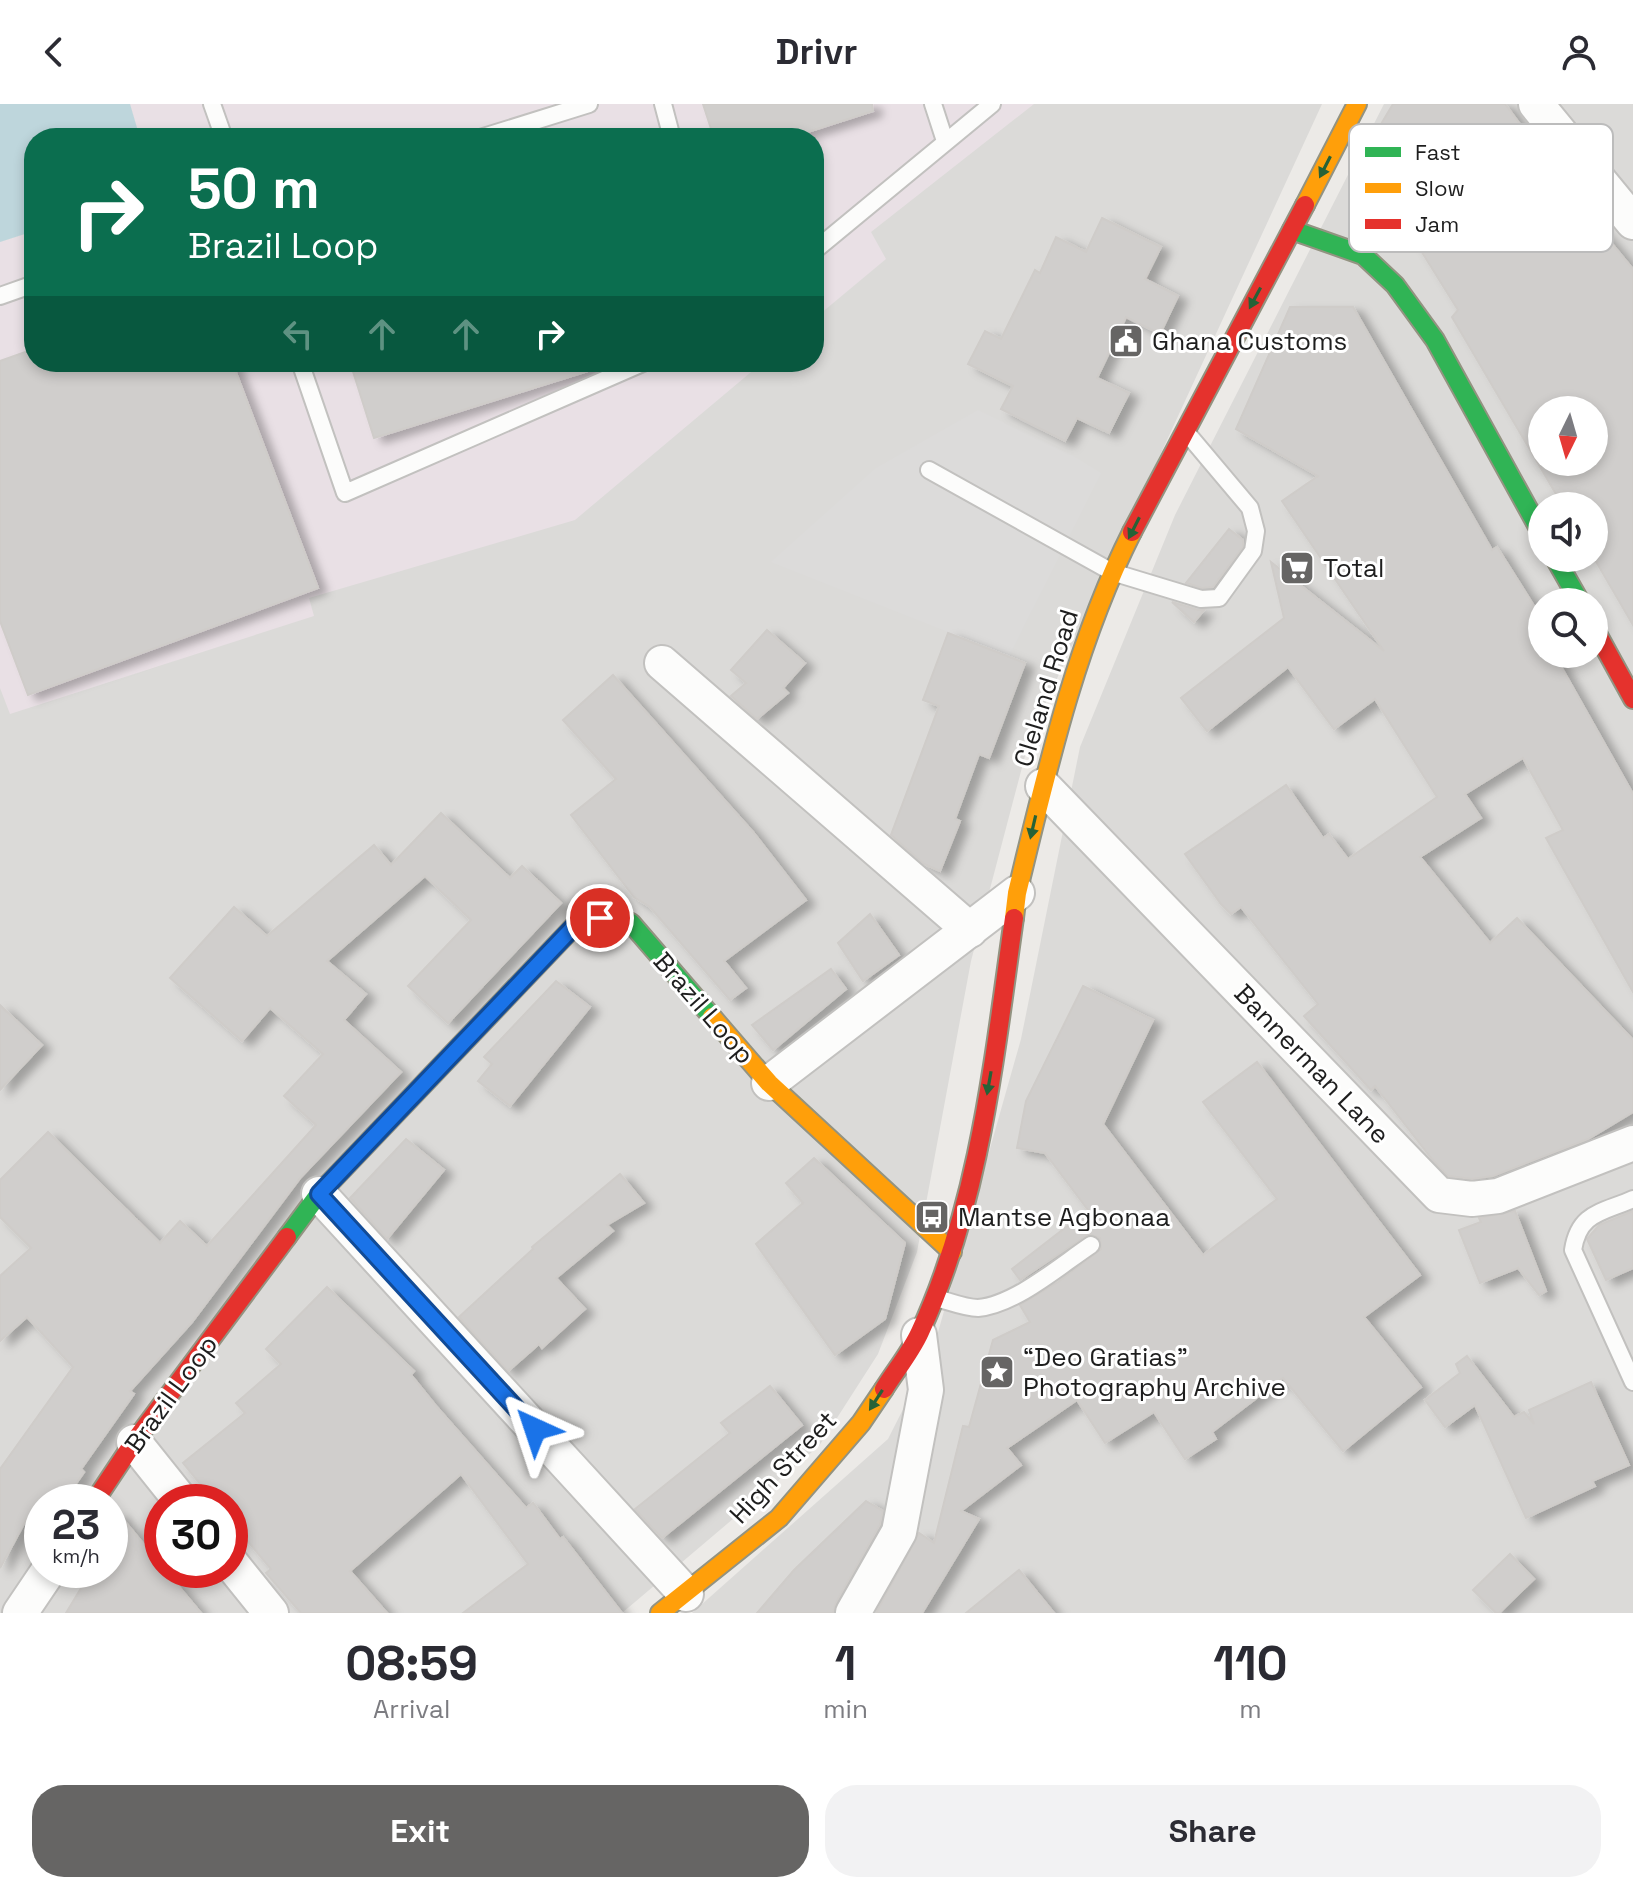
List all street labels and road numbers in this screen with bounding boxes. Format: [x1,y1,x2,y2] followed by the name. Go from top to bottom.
[1006,605,1086,771] street label: Cleland Road
[646,945,762,1071] street label: Brazil Loop
[1227,977,1397,1151] street label: Bannerman Lane
[117,1328,225,1460] street label: Brazil Loop
[722,1403,844,1531] street label: High Street

